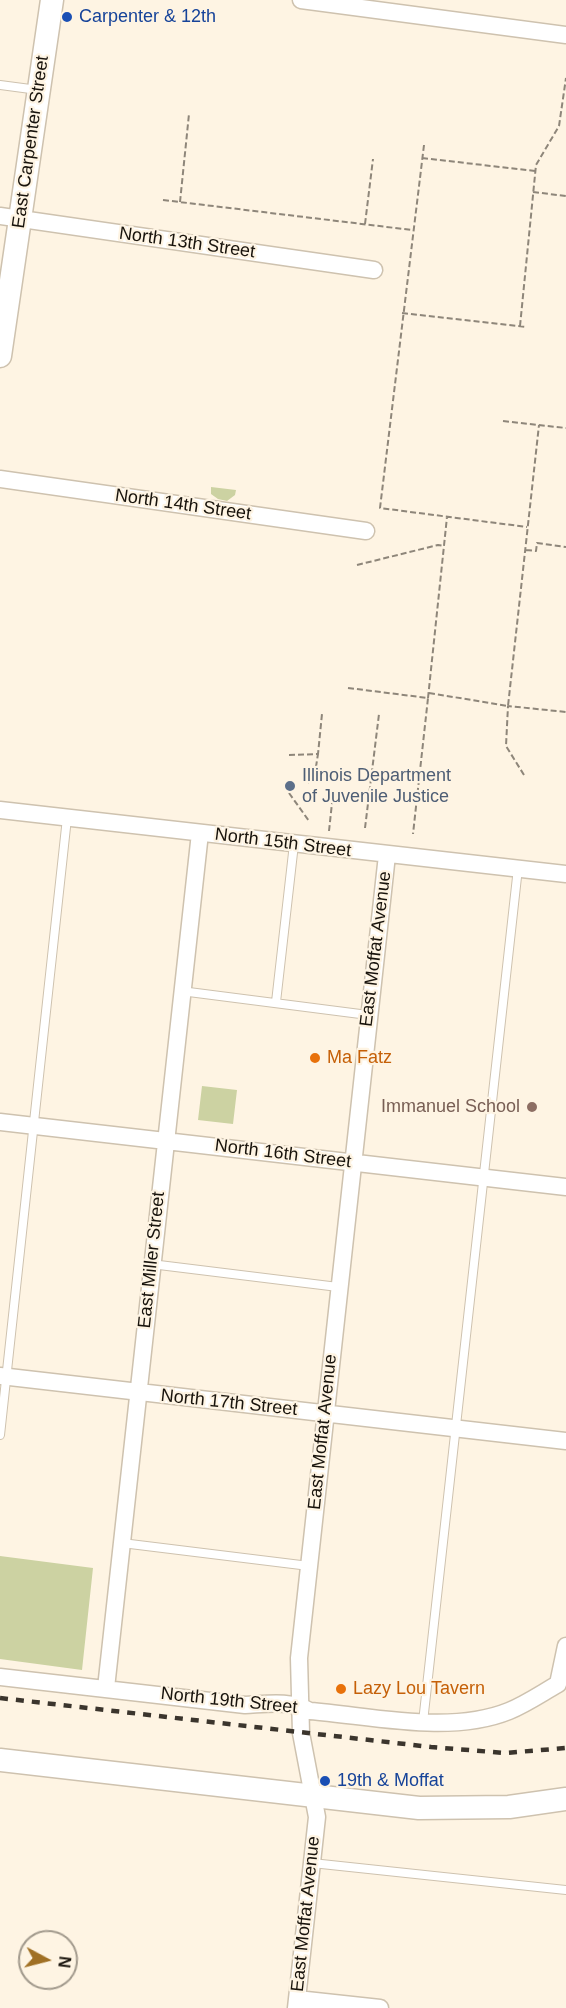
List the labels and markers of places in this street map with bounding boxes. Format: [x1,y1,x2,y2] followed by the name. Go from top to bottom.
[79,6,216,28] place label: Carpenter & 12th
[60,10,74,24] marker: Carpenter & 12th
[302,765,451,808] place label: Illinois Department of Juvenile Justice
[283,779,297,793] marker: Illinois Department of Juvenile Justice
[327,1047,392,1069] place label: Ma Fatz
[308,1051,322,1065] marker: Ma Fatz
[381,1096,520,1118] place label: Immanuel School
[525,1100,539,1114] marker: Immanuel School
[353,1678,485,1700] place label: Lazy Lou Tavern
[334,1682,348,1696] marker: Lazy Lou Tavern
[337,1770,444,1792] place label: 19th & Moffat
[318,1774,332,1788] marker: 19th & Moffat

